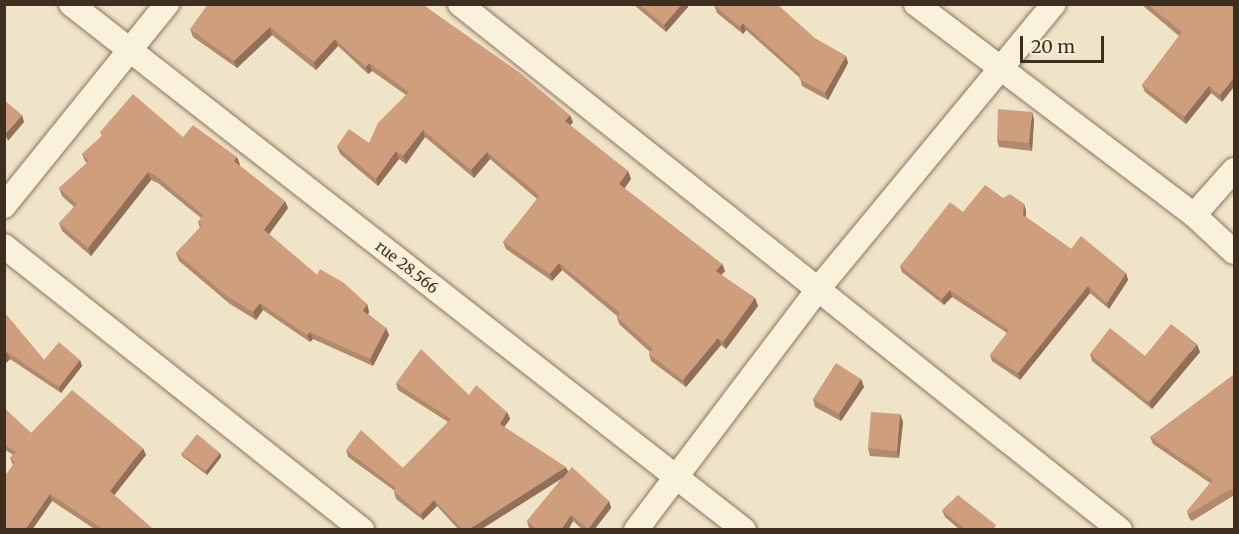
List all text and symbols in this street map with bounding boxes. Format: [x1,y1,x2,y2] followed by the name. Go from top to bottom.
[1023,24,1107,62] scale bar
[1031,35,1075,58] text: 20 m
[372,237,442,297] street label: rue 28.566

